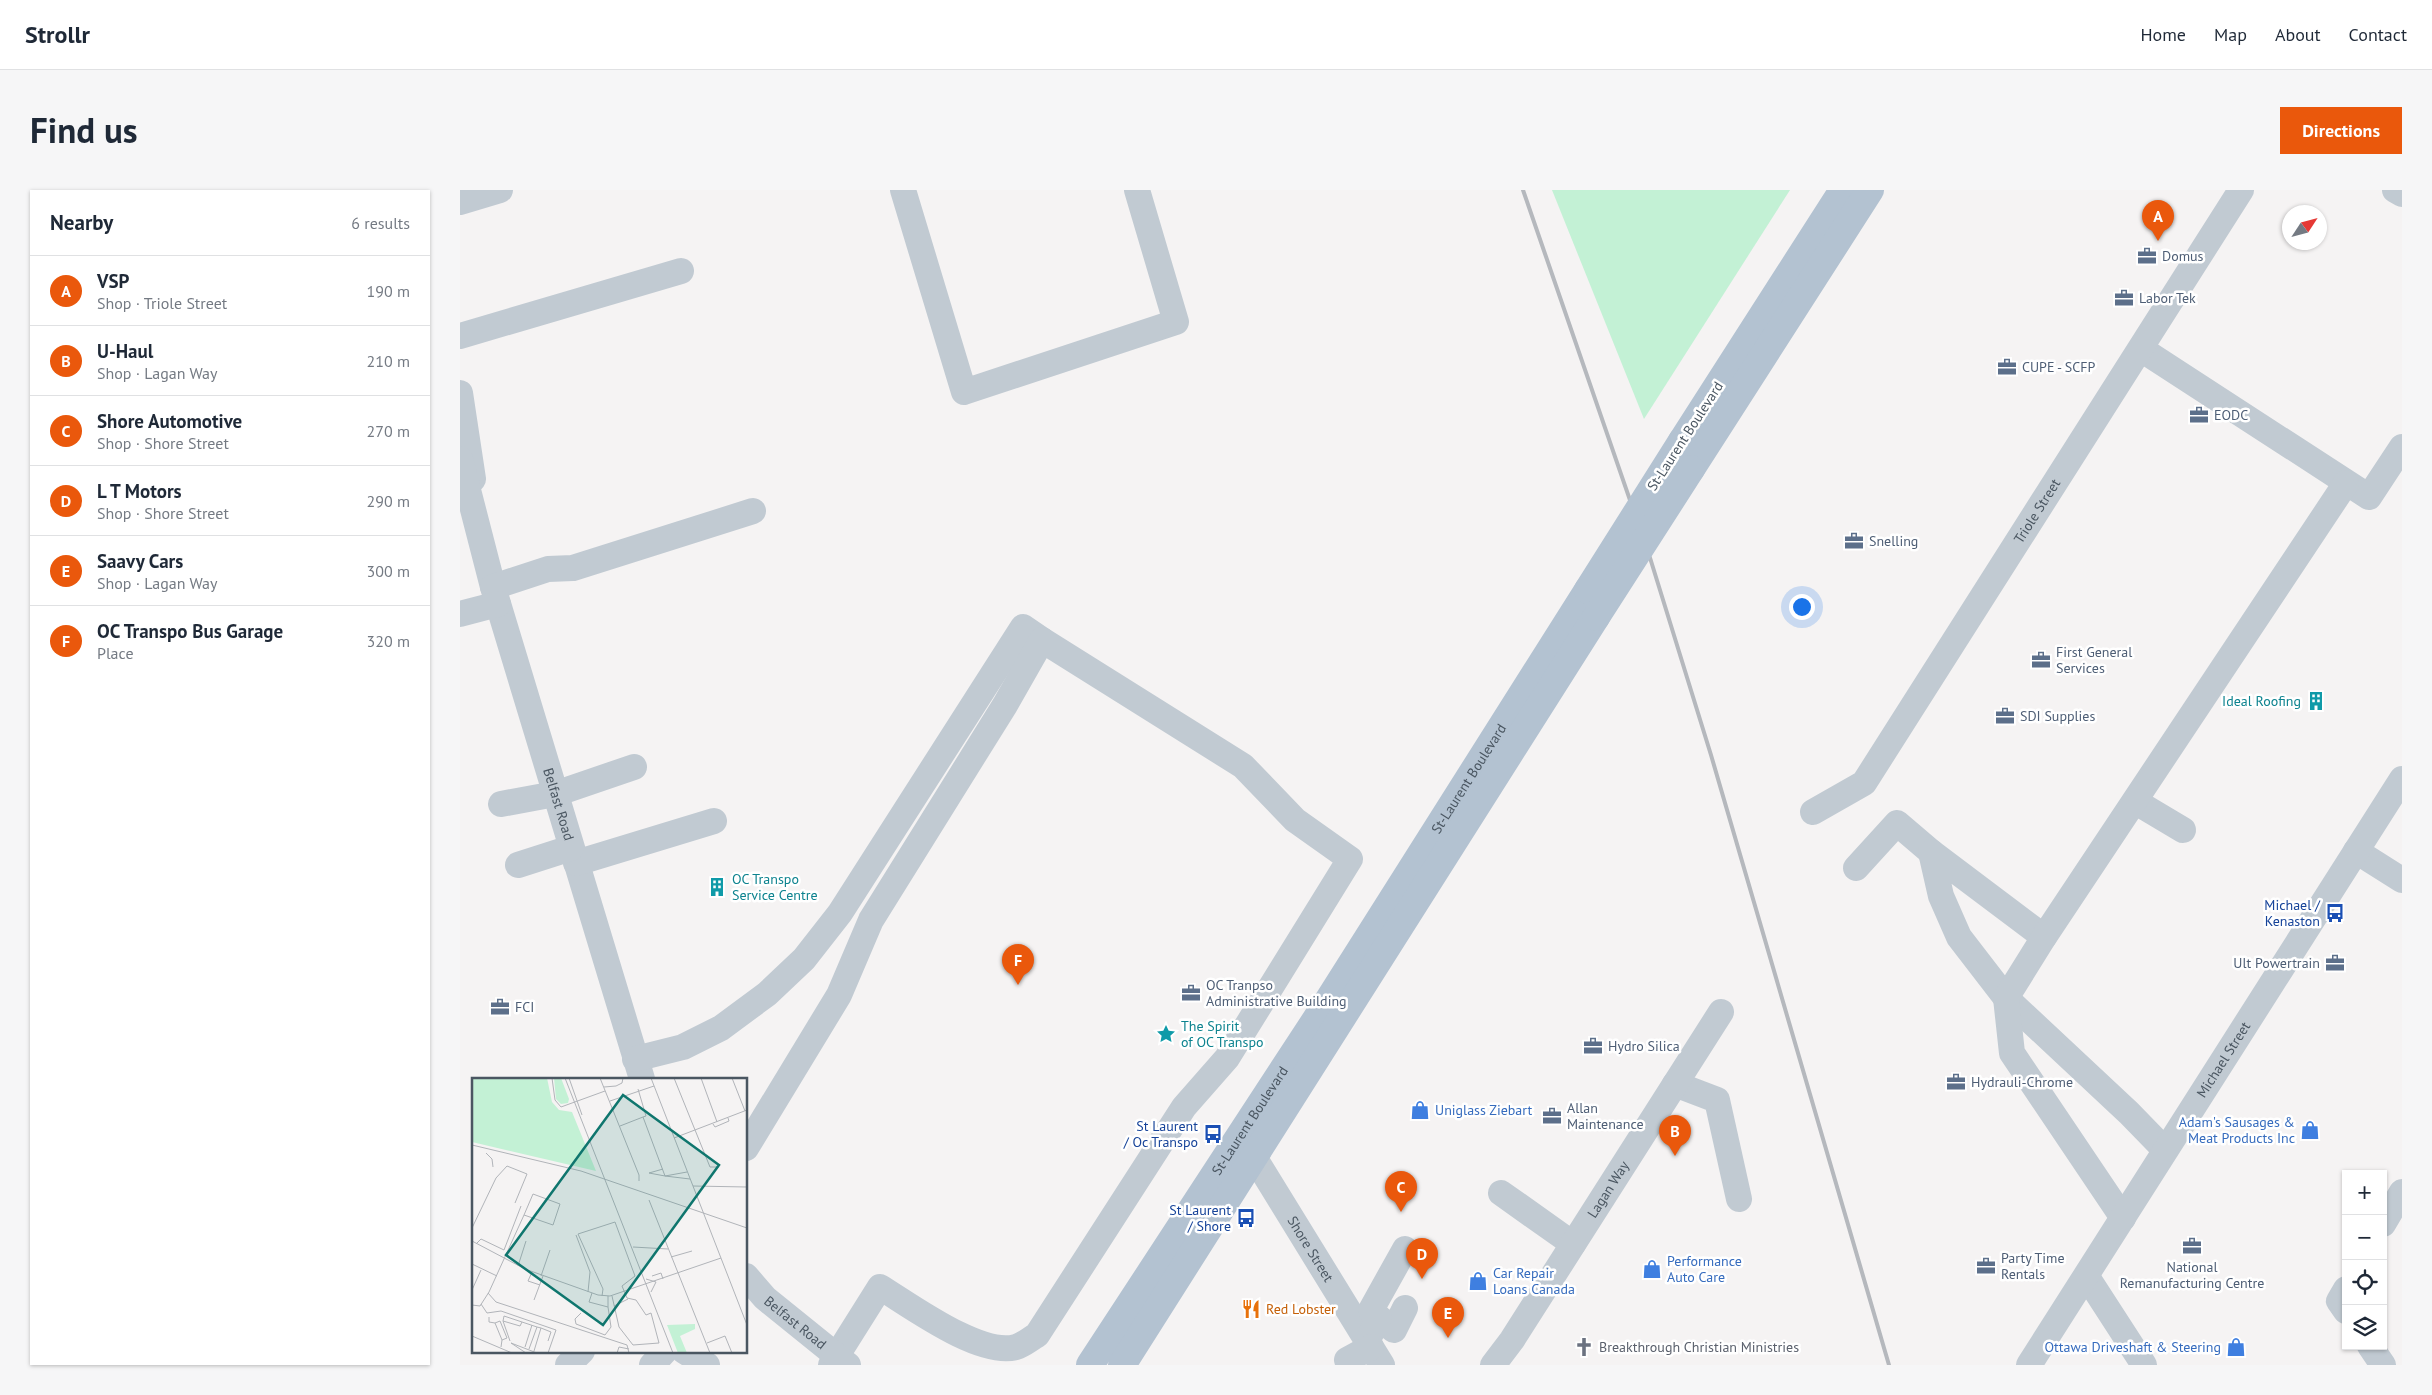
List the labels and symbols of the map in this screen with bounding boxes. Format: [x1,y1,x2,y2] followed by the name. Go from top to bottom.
[2142,200,2174,241] pin: A
[2282,205,2327,250] north arrow
[2136,245,2158,267] office icon: Domus
[2162,247,2204,265] place label: Domus
[2113,287,2135,309] office icon: Labor Tek
[2139,289,2196,307] place label: Labor Tek
[1996,356,2018,378] office icon: CUPE - SCFP
[2022,358,2095,376] place label: CUPE - SCFP
[1643,378,1727,494] street label: St-Laurent Boulevard
[2188,404,2210,426] office icon: EODC
[2214,406,2248,424] place label: EODC
[2010,475,2064,547] street label: Triole Street
[1843,530,1865,552] office icon: Snelling
[1869,532,1918,550] place label: Snelling
[1789,594,1815,620] your location
[2056,643,2132,677] place label: First General Services
[2030,649,2052,671] office icon: First General Services
[2305,690,2327,712] building icon: Ideal Roofing
[2222,692,2301,710] place label: Ideal Roofing
[1994,705,2016,727] office icon: SDI Supplies
[2020,707,2095,725] place label: SDI Supplies
[1427,720,1510,837] street label: St-Laurent Boulevard
[539,766,578,843] street label: Belfast Road
[732,870,818,904] place label: OC Transpo Service Centre
[706,876,728,898] building icon: OC Transpo Service Centre
[2264,896,2321,930] place label: Michael / Kenaston
[2324,902,2346,924] bus stop icon: Michael / Kenaston
[1002,944,1034,985] pin: F
[2324,952,2346,974] office icon: Ult Powertrain
[2233,954,2320,972] place label: Ult Powertrain
[1206,976,1347,1010] place label: OC Tranpso Administrative Building
[1180,982,1202,1004] office icon: OC Tranpso Administrative Building
[489,996,511,1018] office icon: FCI
[515,998,534,1016] place label: FCI
[1181,1017,1264,1051] place label: The Spirit of OC Transpo
[2193,1018,2254,1101] street label: Michael Street
[1155,1023,1177,1045] place icon: The Spirit of OC Transpo
[1582,1035,1604,1057] office icon: Hydro Silica
[1608,1037,1680,1055] place label: Hydro Silica
[1208,1063,1292,1178] street label: St-Laurent Boulevard
[1945,1071,1967,1093] office icon: Hydrauli-Chrome
[1971,1073,2073,1091] place label: Hydrauli-Chrome
[472,1078,748,1352] inset map
[1409,1099,1431,1121] shop icon: Uniglass Ziebart
[1567,1099,1644,1133] place label: Allan Maintenance
[1435,1101,1532,1119] place label: Uniglass Ziebart
[1541,1105,1563,1127] office icon: Allan Maintenance
[2179,1113,2295,1147] place label: Adam's Sausages & Meat Products Inc
[1659,1115,1691,1156] pin: B
[1123,1117,1198,1151] place label: St Laurent / Oc Transpo
[2299,1119,2321,1141] shop icon: Adam's Sausages & Meat Products Inc
[1202,1123,1224,1145] bus stop icon: St Laurent / Oc Transpo
[1583,1157,1633,1221] street label: Lagan Way
[1385,1171,1417,1212] pin: C
[1169,1201,1231,1235] place label: St Laurent / Shore
[1235,1207,1257,1229] bus stop icon: St Laurent / Shore
[1284,1213,1338,1285] street label: Shore Street
[2181,1235,2203,1257] office icon: National Remanufacturing Centre
[1406,1238,1438,1279] pin: D
[2001,1249,2065,1283] place label: Party Time Rentals
[1667,1252,1742,1286] place label: Performance Auto Care
[1975,1255,1997,1277] office icon: Party Time Rentals
[1641,1258,1663,1280] shop icon: Performance Auto Care
[2120,1258,2264,1292] place label: National Remanufacturing Centre
[1493,1264,1575,1298] place label: Car Repair Loans Canada
[1467,1270,1489,1292] shop icon: Car Repair Loans Canada
[760,1292,830,1353] street label: Belfast Road
[1432,1297,1464,1338] pin: E
[1240,1298,1262,1320] restaurant icon: Red Lobster
[1266,1300,1336,1318] place label: Red Lobster
[1573,1336,1595,1358] church icon: Breakthrough Christian Ministries
[2225,1336,2247,1358] shop icon: Ottawa Driveshaft & Steering
[1599,1338,1799,1356] place label: Breakthrough Christian Ministries
[2045,1338,2221,1356] place label: Ottawa Driveshaft & Steering

